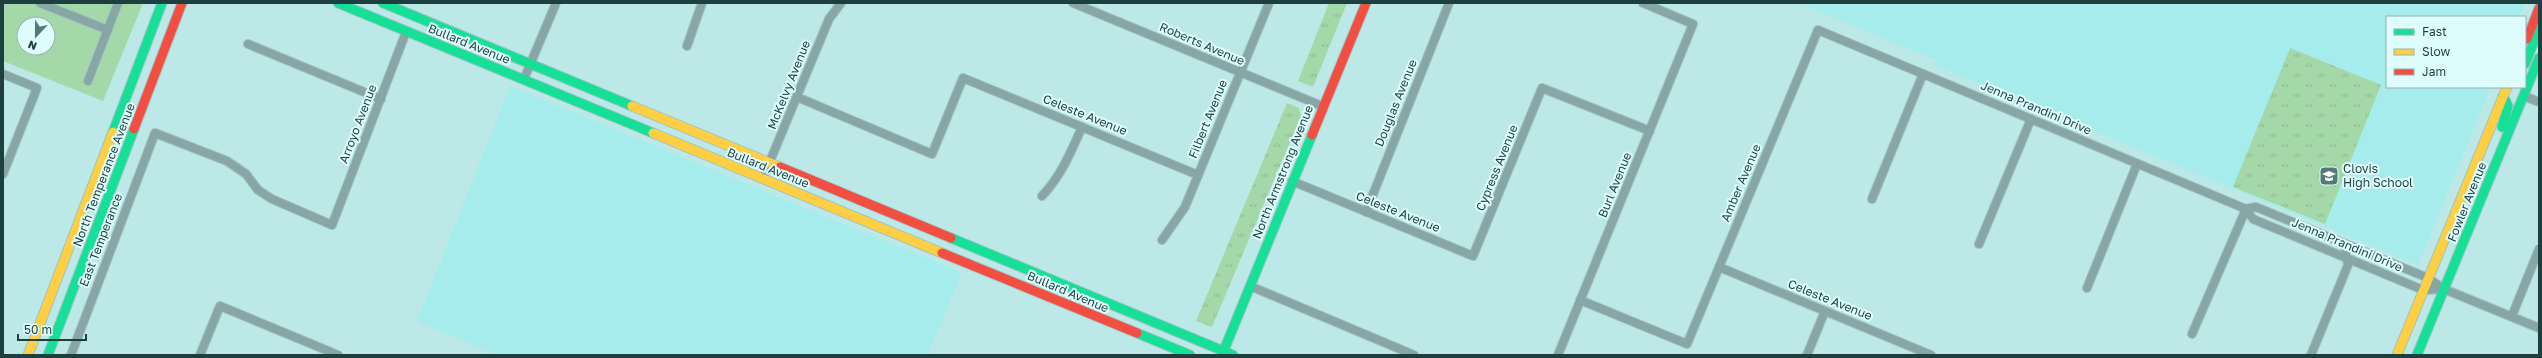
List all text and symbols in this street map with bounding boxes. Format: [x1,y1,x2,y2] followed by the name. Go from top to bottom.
[16,16,56,56] north arrow
[2386,16,2526,88] legend
[1157,19,1247,68] street label: Roberts Avenue
[426,20,512,67] street label: Bullard Avenue
[2422,24,2447,39] text: Fast
[26,38,38,53] text: N
[764,38,813,131] street label: McKelvy Avenue
[2422,44,2450,59] text: Slow
[1371,57,1420,149] street label: Douglas Avenue
[2422,64,2446,79] text: Jam
[1185,77,1230,160] street label: Filbert Avenue
[1979,77,2094,138] street label: Jenna Prandini Drive
[336,82,379,165] street label: Arroyo Avenue
[1041,91,1129,138] street label: Celeste Avenue
[69,101,138,249] street label: North Temperance Avenue
[1249,103,1316,241] street label: North Armstrong Avenue
[1472,122,1521,213] street label: Cypress Avenue
[1717,142,1764,224] street label: Amber Avenue
[725,144,811,191] street label: Bullard Avenue
[1595,150,1634,220] street label: Burl Avenue
[2444,160,2489,244] street label: Fowler Avenue
[2343,161,2413,190] place label: Clovis High School
[2318,165,2340,187] school or university icon: Clovis High School
[1354,188,1442,235] street label: Celeste Avenue
[76,191,125,289] street label: East Temperance
[2290,214,2405,275] street label: Jenna Prandini Drive
[1025,268,1111,315] street label: Bullard Avenue
[1786,276,1874,323] street label: Celeste Avenue
[18,316,86,342] scale bar
[24,322,52,337] text: 50 m

